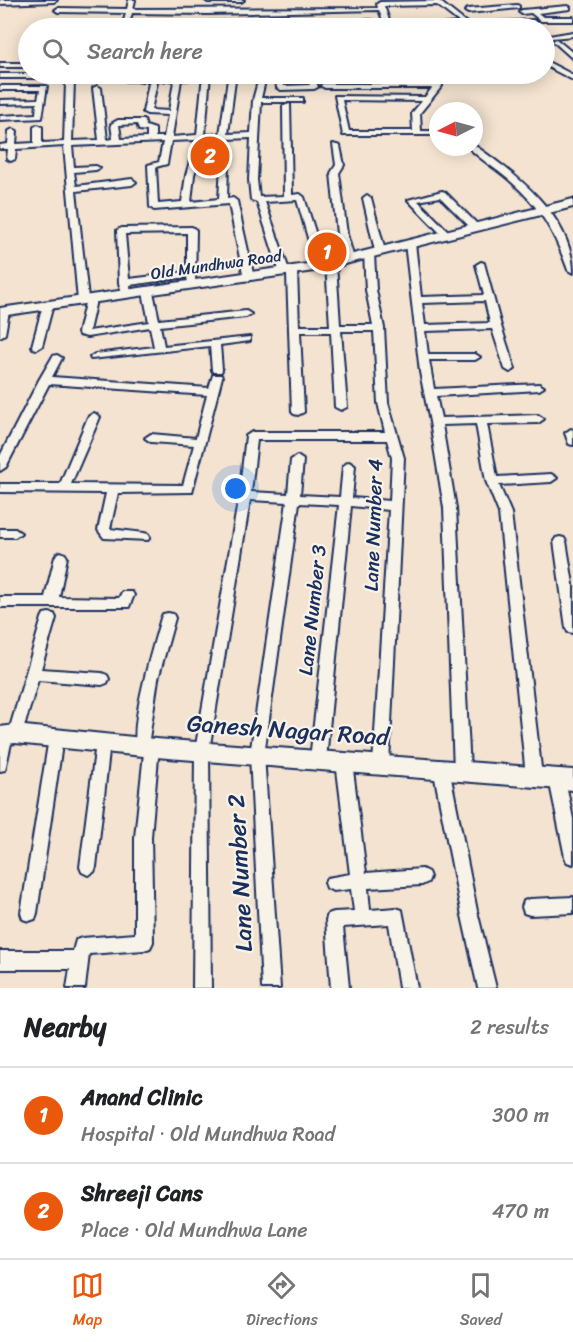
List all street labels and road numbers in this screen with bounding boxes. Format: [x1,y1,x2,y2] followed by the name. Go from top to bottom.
[149,241,285,288] street label: Old Mundhwa Road
[354,458,393,592] street label: Lane Number 4
[288,543,337,677] street label: Lane Number 3
[186,702,392,758] street label: Ganesh Nagar Road
[215,793,265,953] street label: Lane Number 2

